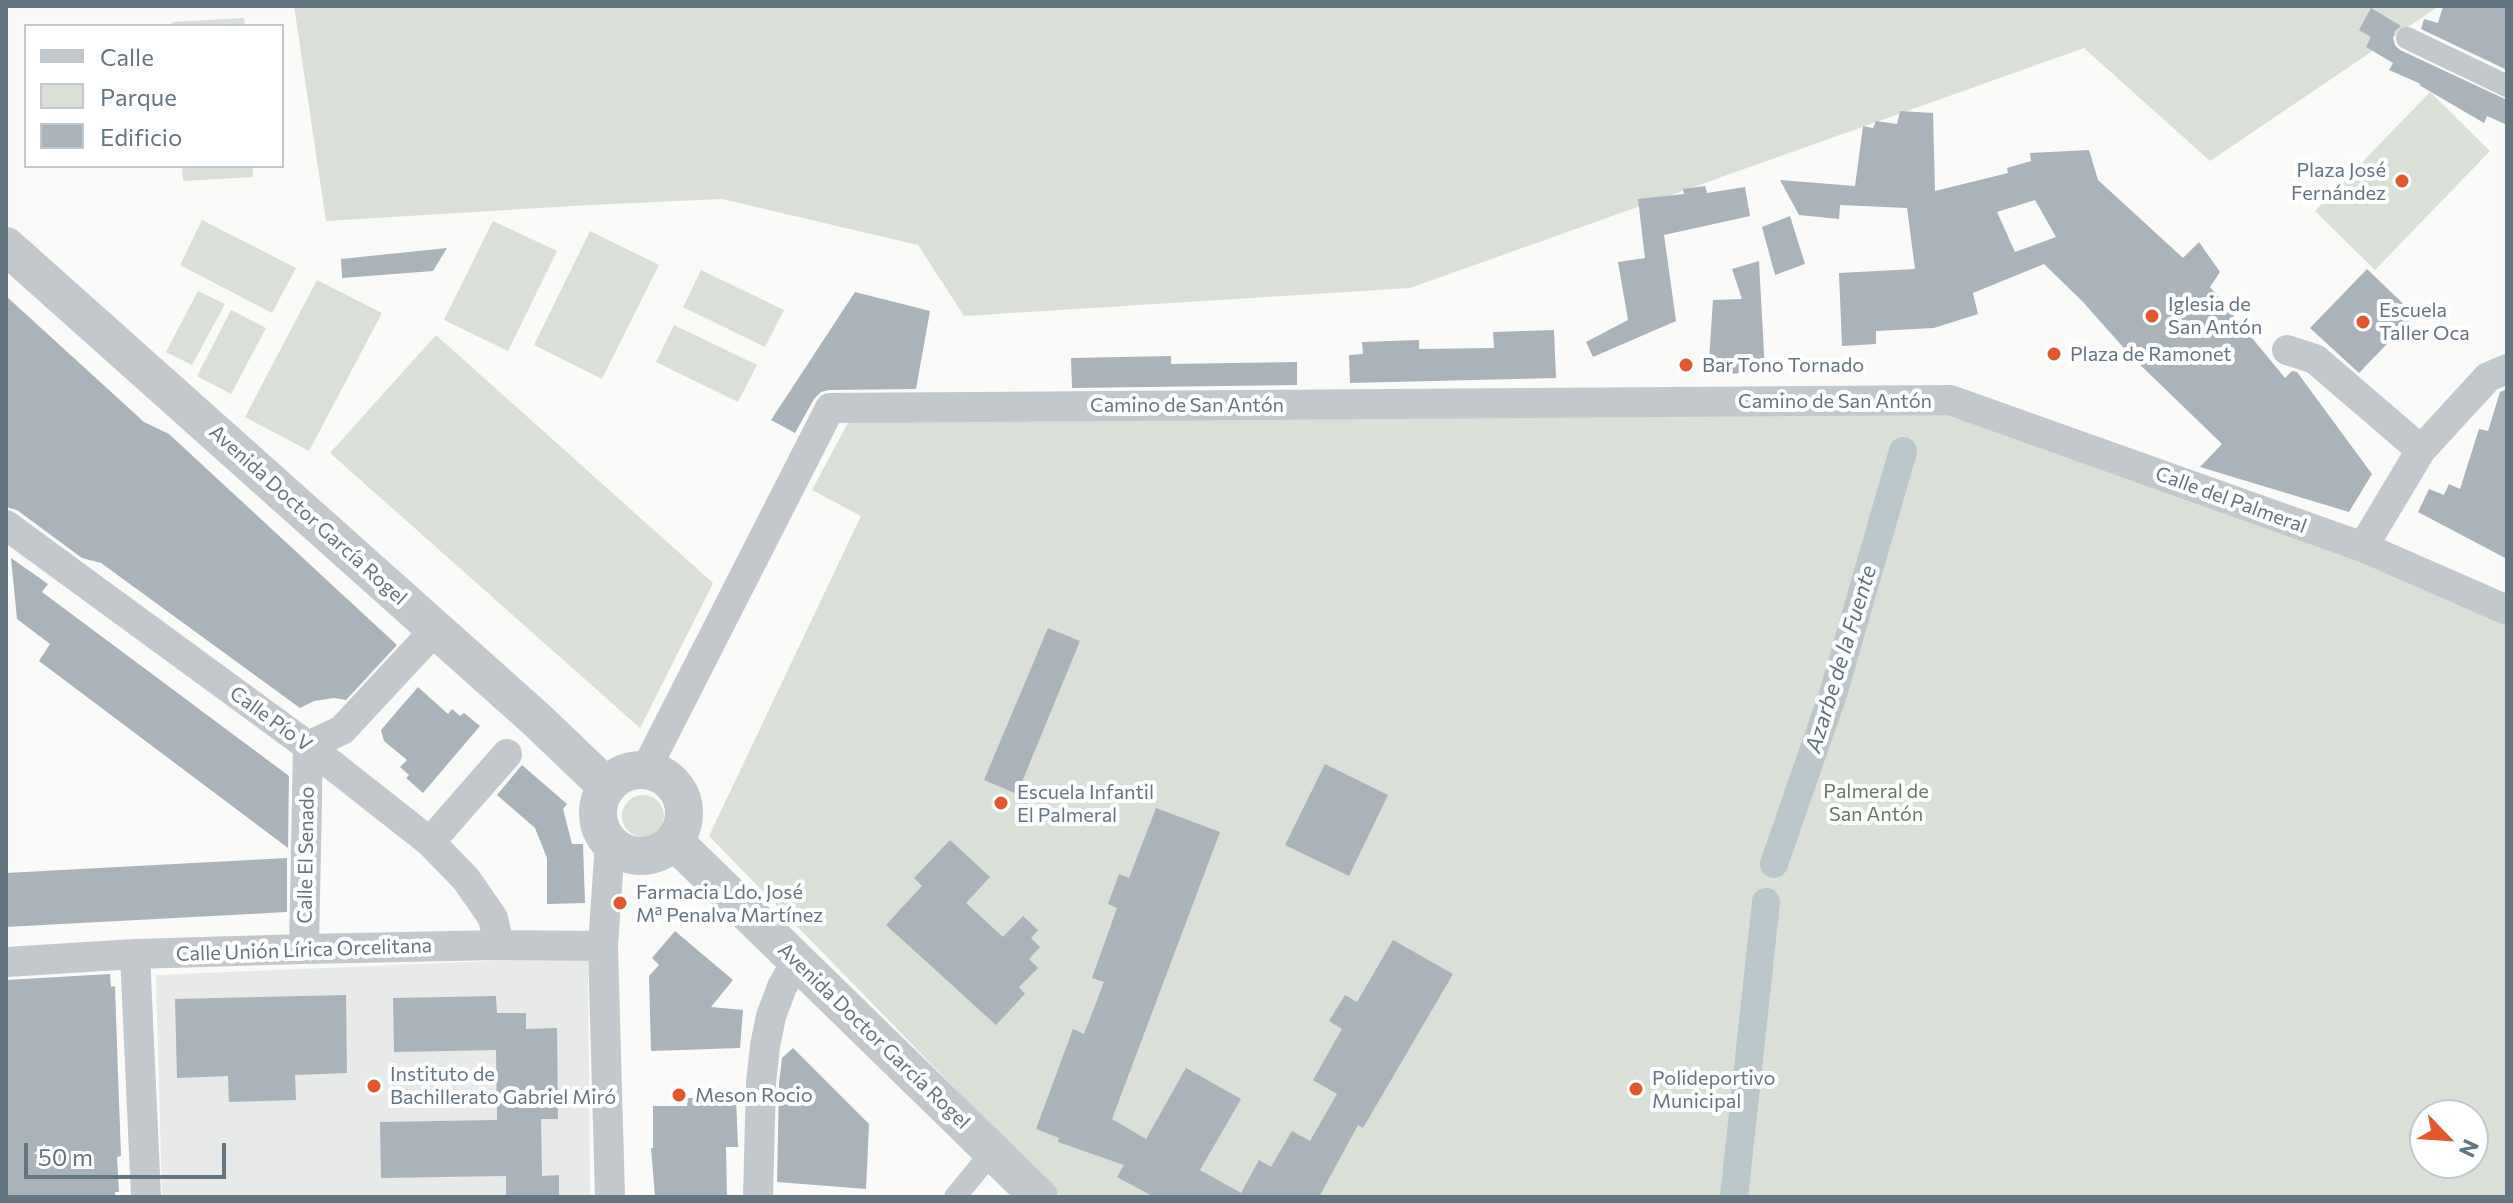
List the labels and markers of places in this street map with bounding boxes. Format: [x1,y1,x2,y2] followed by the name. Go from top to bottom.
[2291,158,2386,205] place label: Plaza José Fernández
[2393,172,2411,190] marker: Plaza José Fernández
[2168,292,2262,339] place label: Iglesia de San Antón
[2379,298,2470,345] place label: Escuela Taller Oca
[2143,307,2161,325] marker: Iglesia de San Antón
[2354,313,2372,331] marker: Escuela Taller Oca
[2070,342,2232,366] place label: Plaza de Ramonet
[2045,345,2063,363] marker: Plaza de Ramonet
[1702,353,1864,377] place label: Bar Tono Tornado
[1677,356,1695,374] marker: Bar Tono Tornado
[1017,780,1154,827] place label: Escuela Infantil El Palmeral
[992,794,1010,812] marker: Escuela Infantil El Palmeral
[636,880,823,927] place label: Farmacia Ldo. José Mª Penalva Martínez
[611,894,629,912] marker: Farmacia Ldo. José Mª Penalva Martínez
[390,1062,616,1109] place label: Instituto de Bachillerato Gabriel Miró
[1652,1066,1775,1113] place label: Polideportivo Municipal
[365,1077,383,1095] marker: Instituto de Bachillerato Gabriel Miró
[1627,1080,1645,1098] marker: Polideportivo Municipal
[695,1083,813,1107] place label: Meson Rocio
[670,1086,688,1104] marker: Meson Rocio

